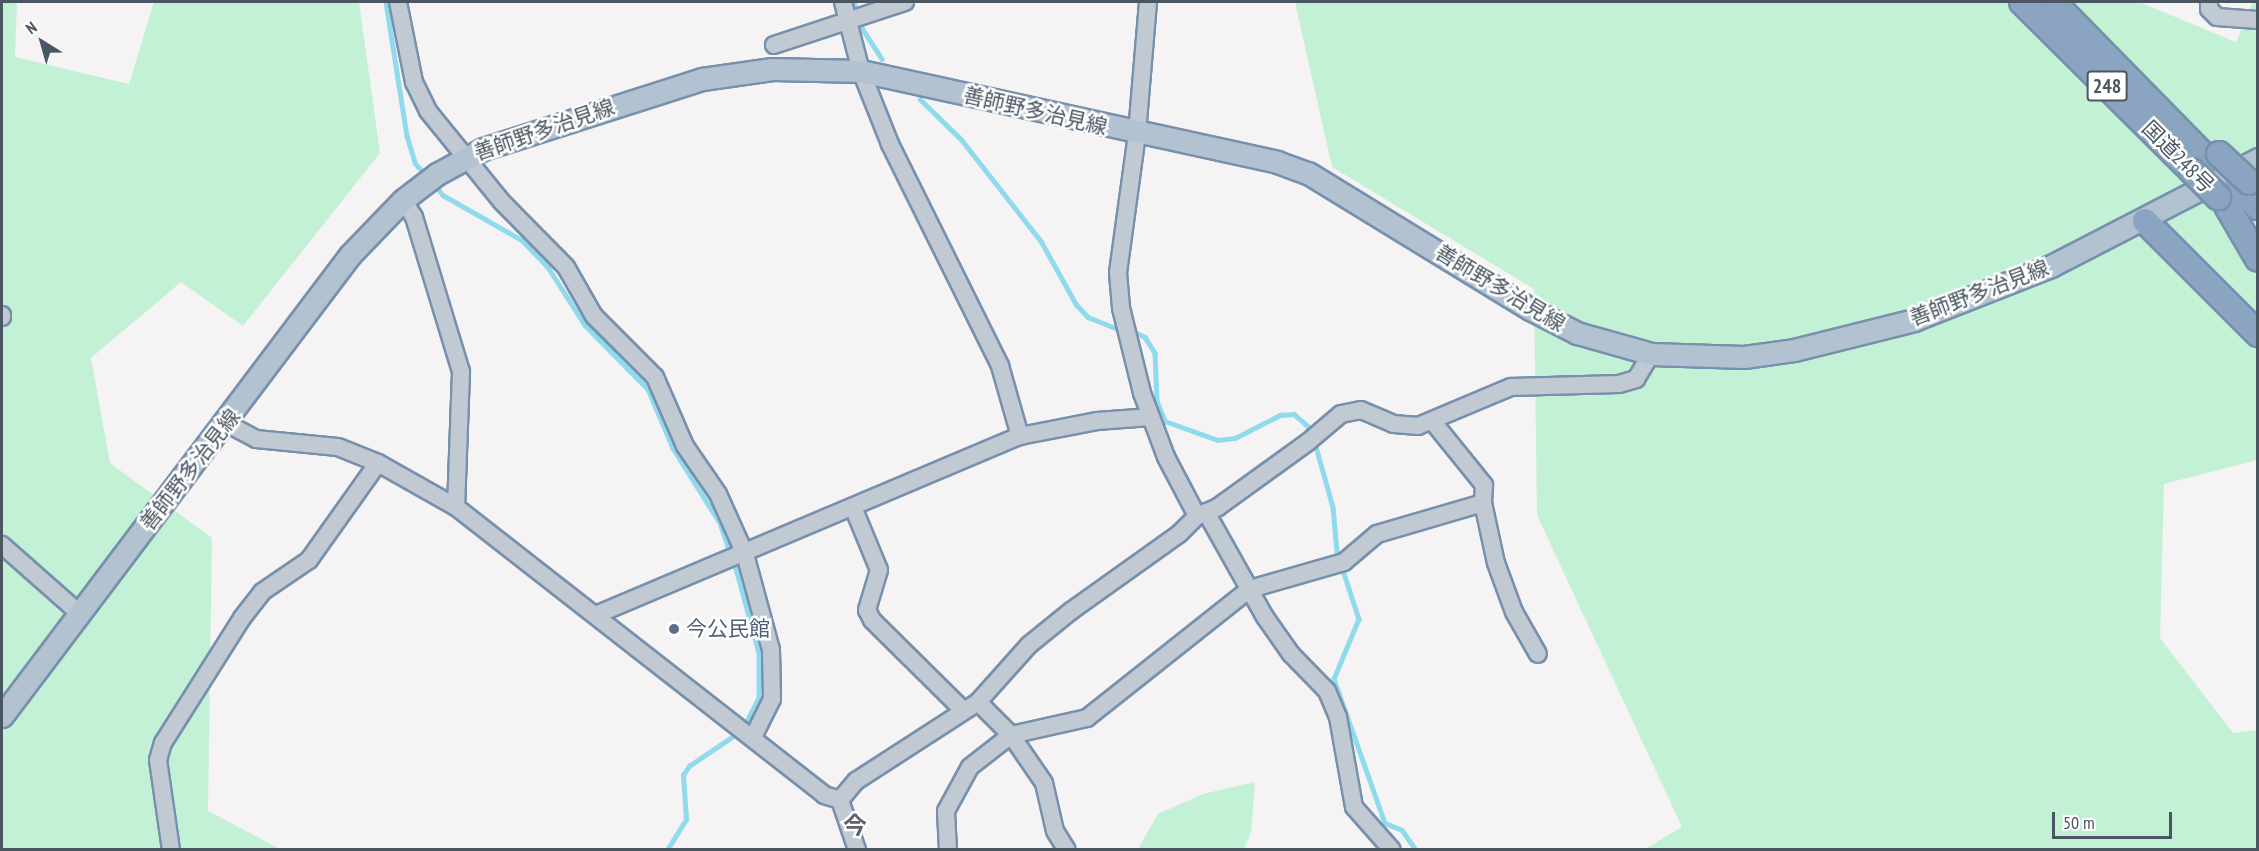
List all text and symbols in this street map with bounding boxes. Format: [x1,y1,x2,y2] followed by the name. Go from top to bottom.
[12,12,72,72] north arrow
[22,17,41,38] text: N
[2086,69,2128,103] road number: 248
[961,82,1109,140] street label: 善師野多治見線
[470,94,618,166] street label: 善師野多治見線
[2137,116,2219,198] street label: 国道248号
[1431,239,1569,337] street label: 善師野多治見線
[1906,255,2052,331] street label: 善師野多治見線
[135,404,245,536] street label: 善師野多治見線
[686,616,770,642] place label: 今公民館
[667,622,681,636] marker: 今公民館
[2055,800,2175,838] scale bar
[2063,811,2095,834] text: 50 m
[843,812,867,840] district label: 今

